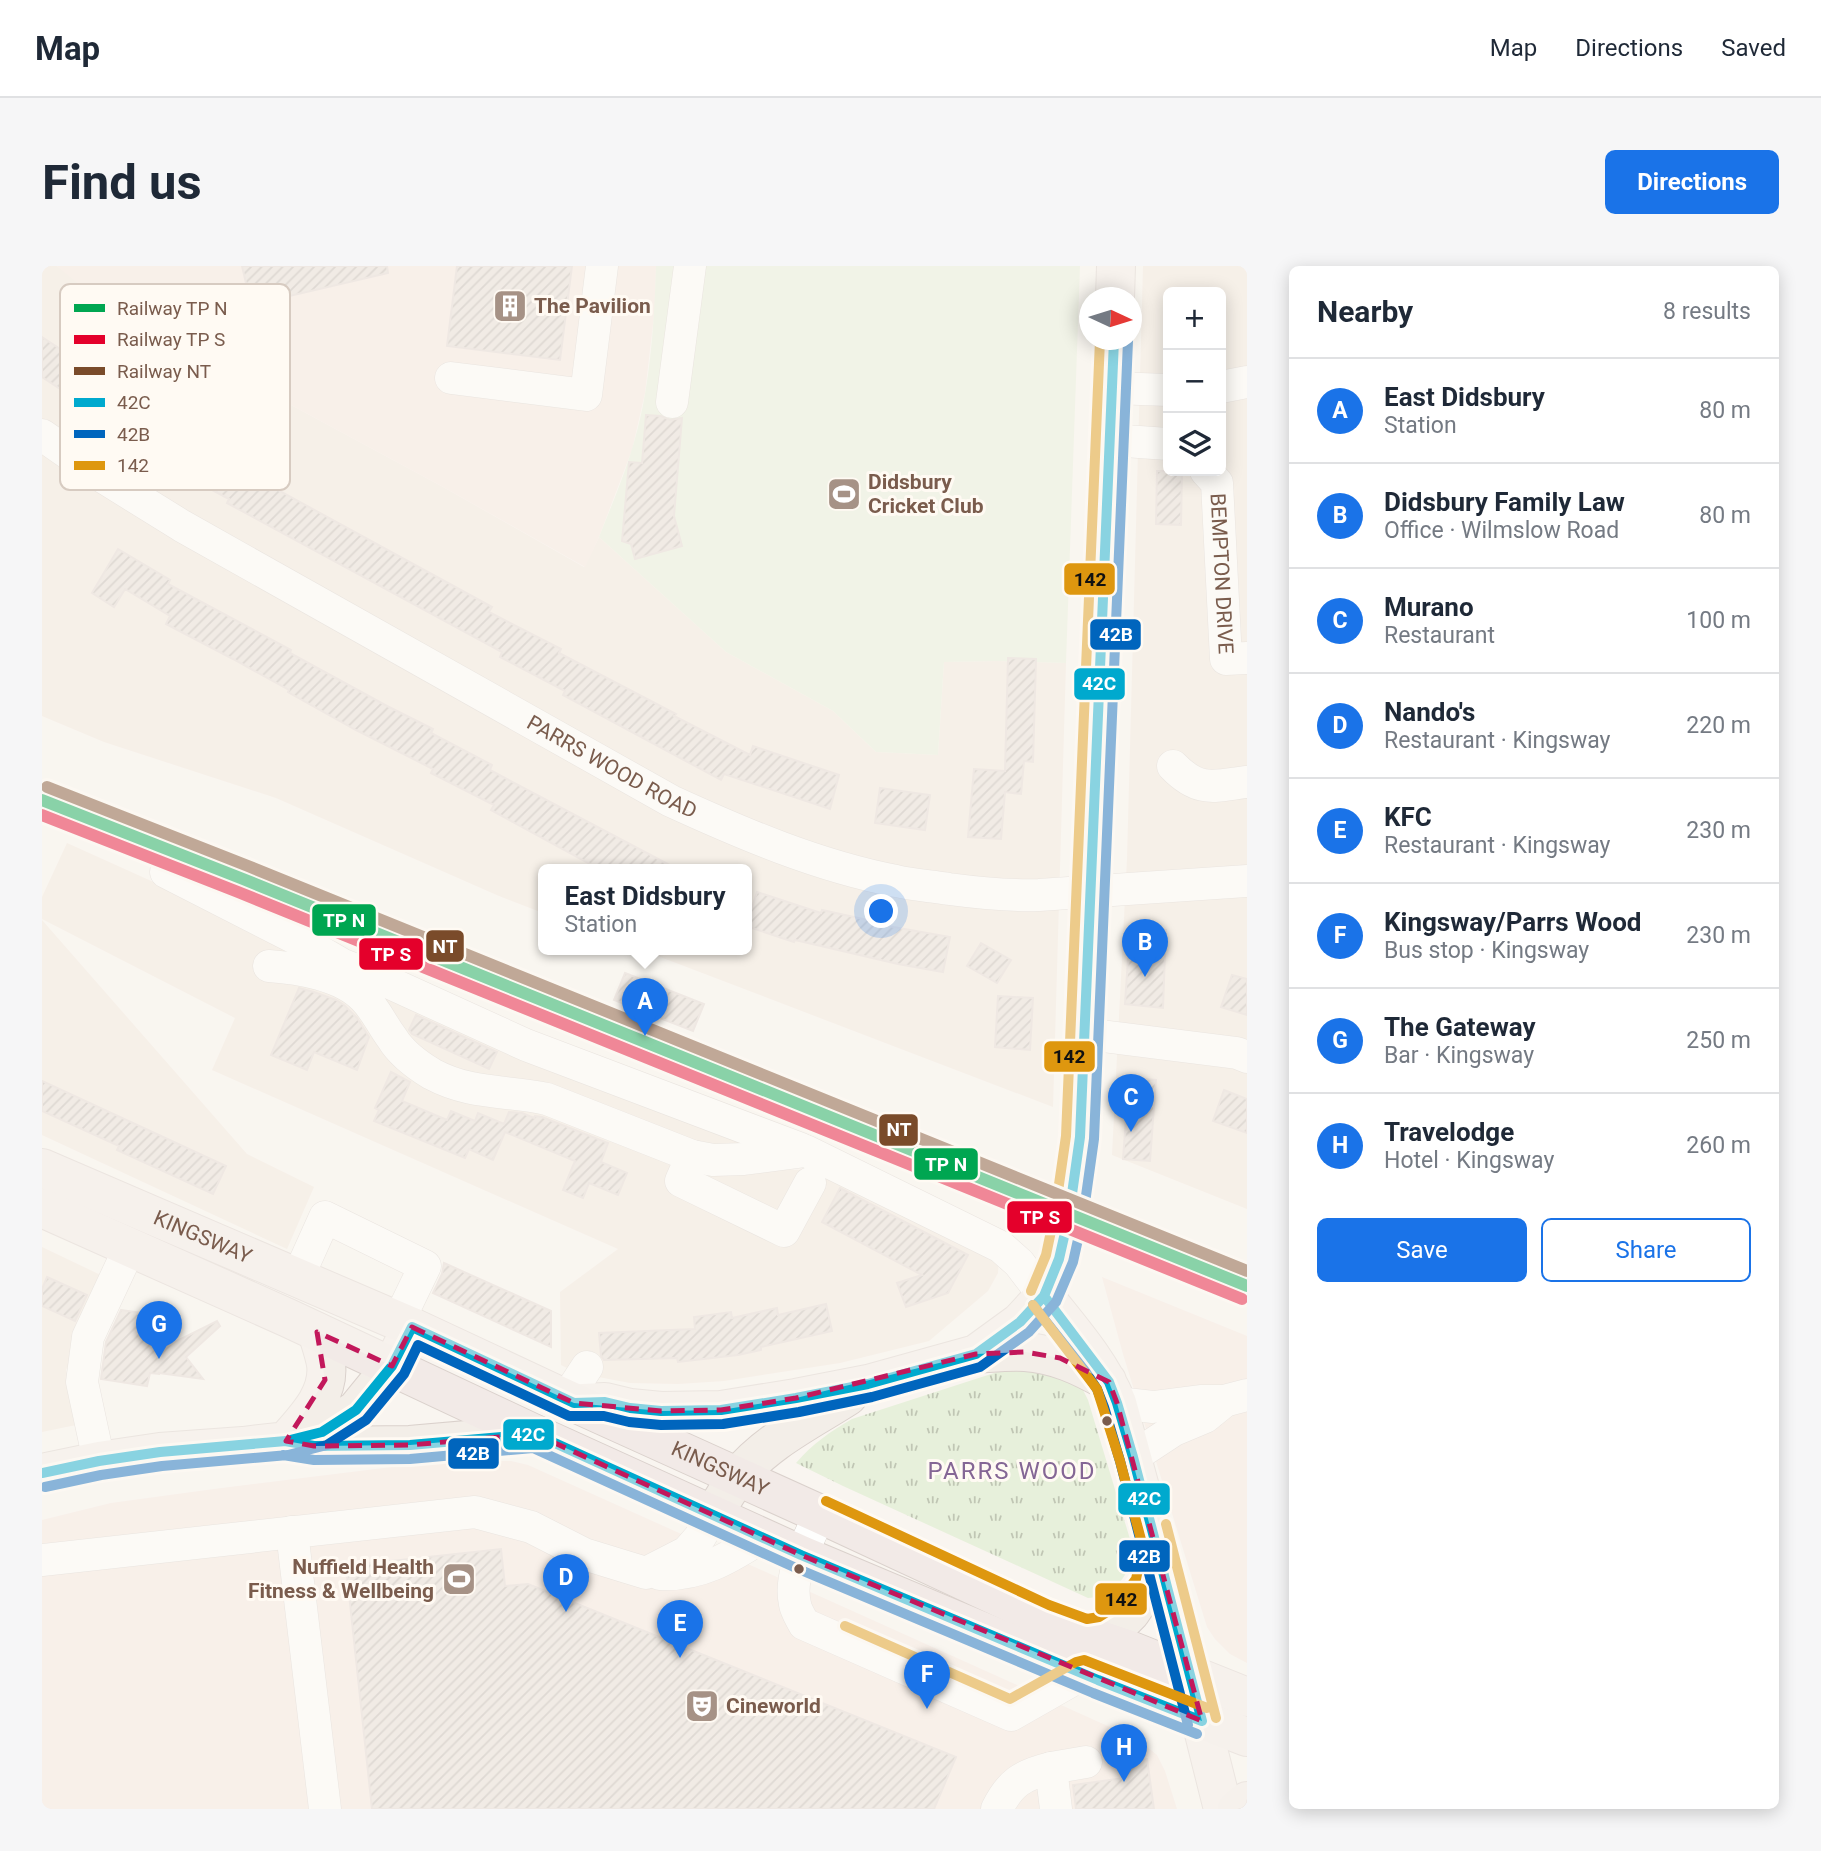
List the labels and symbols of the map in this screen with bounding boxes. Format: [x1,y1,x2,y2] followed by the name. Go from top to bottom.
[60,284,290,490] legend
[491,287,529,325] building icon: The Pavilion
[1079,287,1142,350] north arrow
[534,294,651,318] place label: The Pavilion
[117,297,228,320] text: Railway TP N
[117,328,225,351] text: Railway TP S
[117,360,211,383] text: Railway NT
[117,391,151,414] text: 42C
[117,423,150,446] text: 42B
[117,454,149,477] text: 142
[868,470,984,518] place label: Didsbury Cricket Club
[825,475,863,513] sports icon: Didsbury Cricket Club
[1206,492,1238,655] street label: BEMPTON DRIVE
[1063,562,1116,596] line badge: 142
[1074,568,1106,591] text: 142
[1089,618,1142,651] line badge: 42B
[1099,623,1133,646] text: 42B
[1073,667,1126,701] line badge: 42C
[1082,672,1116,695] text: 42C
[523,711,701,823] street label: PARRS WOOD ROAD
[864,894,898,928] your location
[311,903,377,937] line badge: TP N
[323,909,365,932] text: TP N
[1122,919,1168,977] pin: B
[425,929,465,963] line badge: NT
[433,935,458,958] text: NT
[358,937,424,971] line badge: TP S
[371,943,412,966] text: TP S
[622,978,668,1036] pin: A
[1043,1040,1096,1073] line badge: 142
[1053,1045,1085,1068] text: 142
[1108,1074,1154,1132] pin: C
[878,1113,919,1147] line badge: NT
[887,1118,912,1141] text: NT
[913,1147,979,1181] line badge: TP N
[925,1153,967,1176] text: TP N
[1006,1200,1073,1234] line badge: TP S
[150,1205,256,1269] street label: KINGSWAY
[1020,1206,1061,1229] text: TP S
[136,1301,182,1359] pin: G
[1100,1414,1114,1428] unlabelled marker
[502,1418,555,1451] line badge: 42C
[511,1423,545,1446] text: 42C
[668,1436,773,1501] street label: KINGSWAY
[447,1437,500,1470] line badge: 42B
[456,1442,490,1465] text: 42B
[927,1457,1097,1485] district label: PARRS WOOD
[1117,1482,1171,1516] line badge: 42C
[1127,1487,1161,1510] text: 42C
[1118,1539,1171,1573] line badge: 42B
[1127,1545,1161,1568] text: 42B
[543,1554,589,1612] pin: D
[248,1555,434,1603] place label: Nuffield Health Fitness & Wellbeing
[440,1560,478,1598] sports icon: Nuffield Health Fitness & Wellbeing
[792,1562,806,1576] unlabelled marker
[1094,1582,1148,1616] line badge: 142
[1105,1588,1137,1611] text: 142
[657,1600,703,1658] pin: E
[904,1651,950,1709] pin: F
[683,1687,721,1725] theatre icon: Cineworld
[726,1694,821,1718] place label: Cineworld
[1101,1724,1147,1782] pin: H

